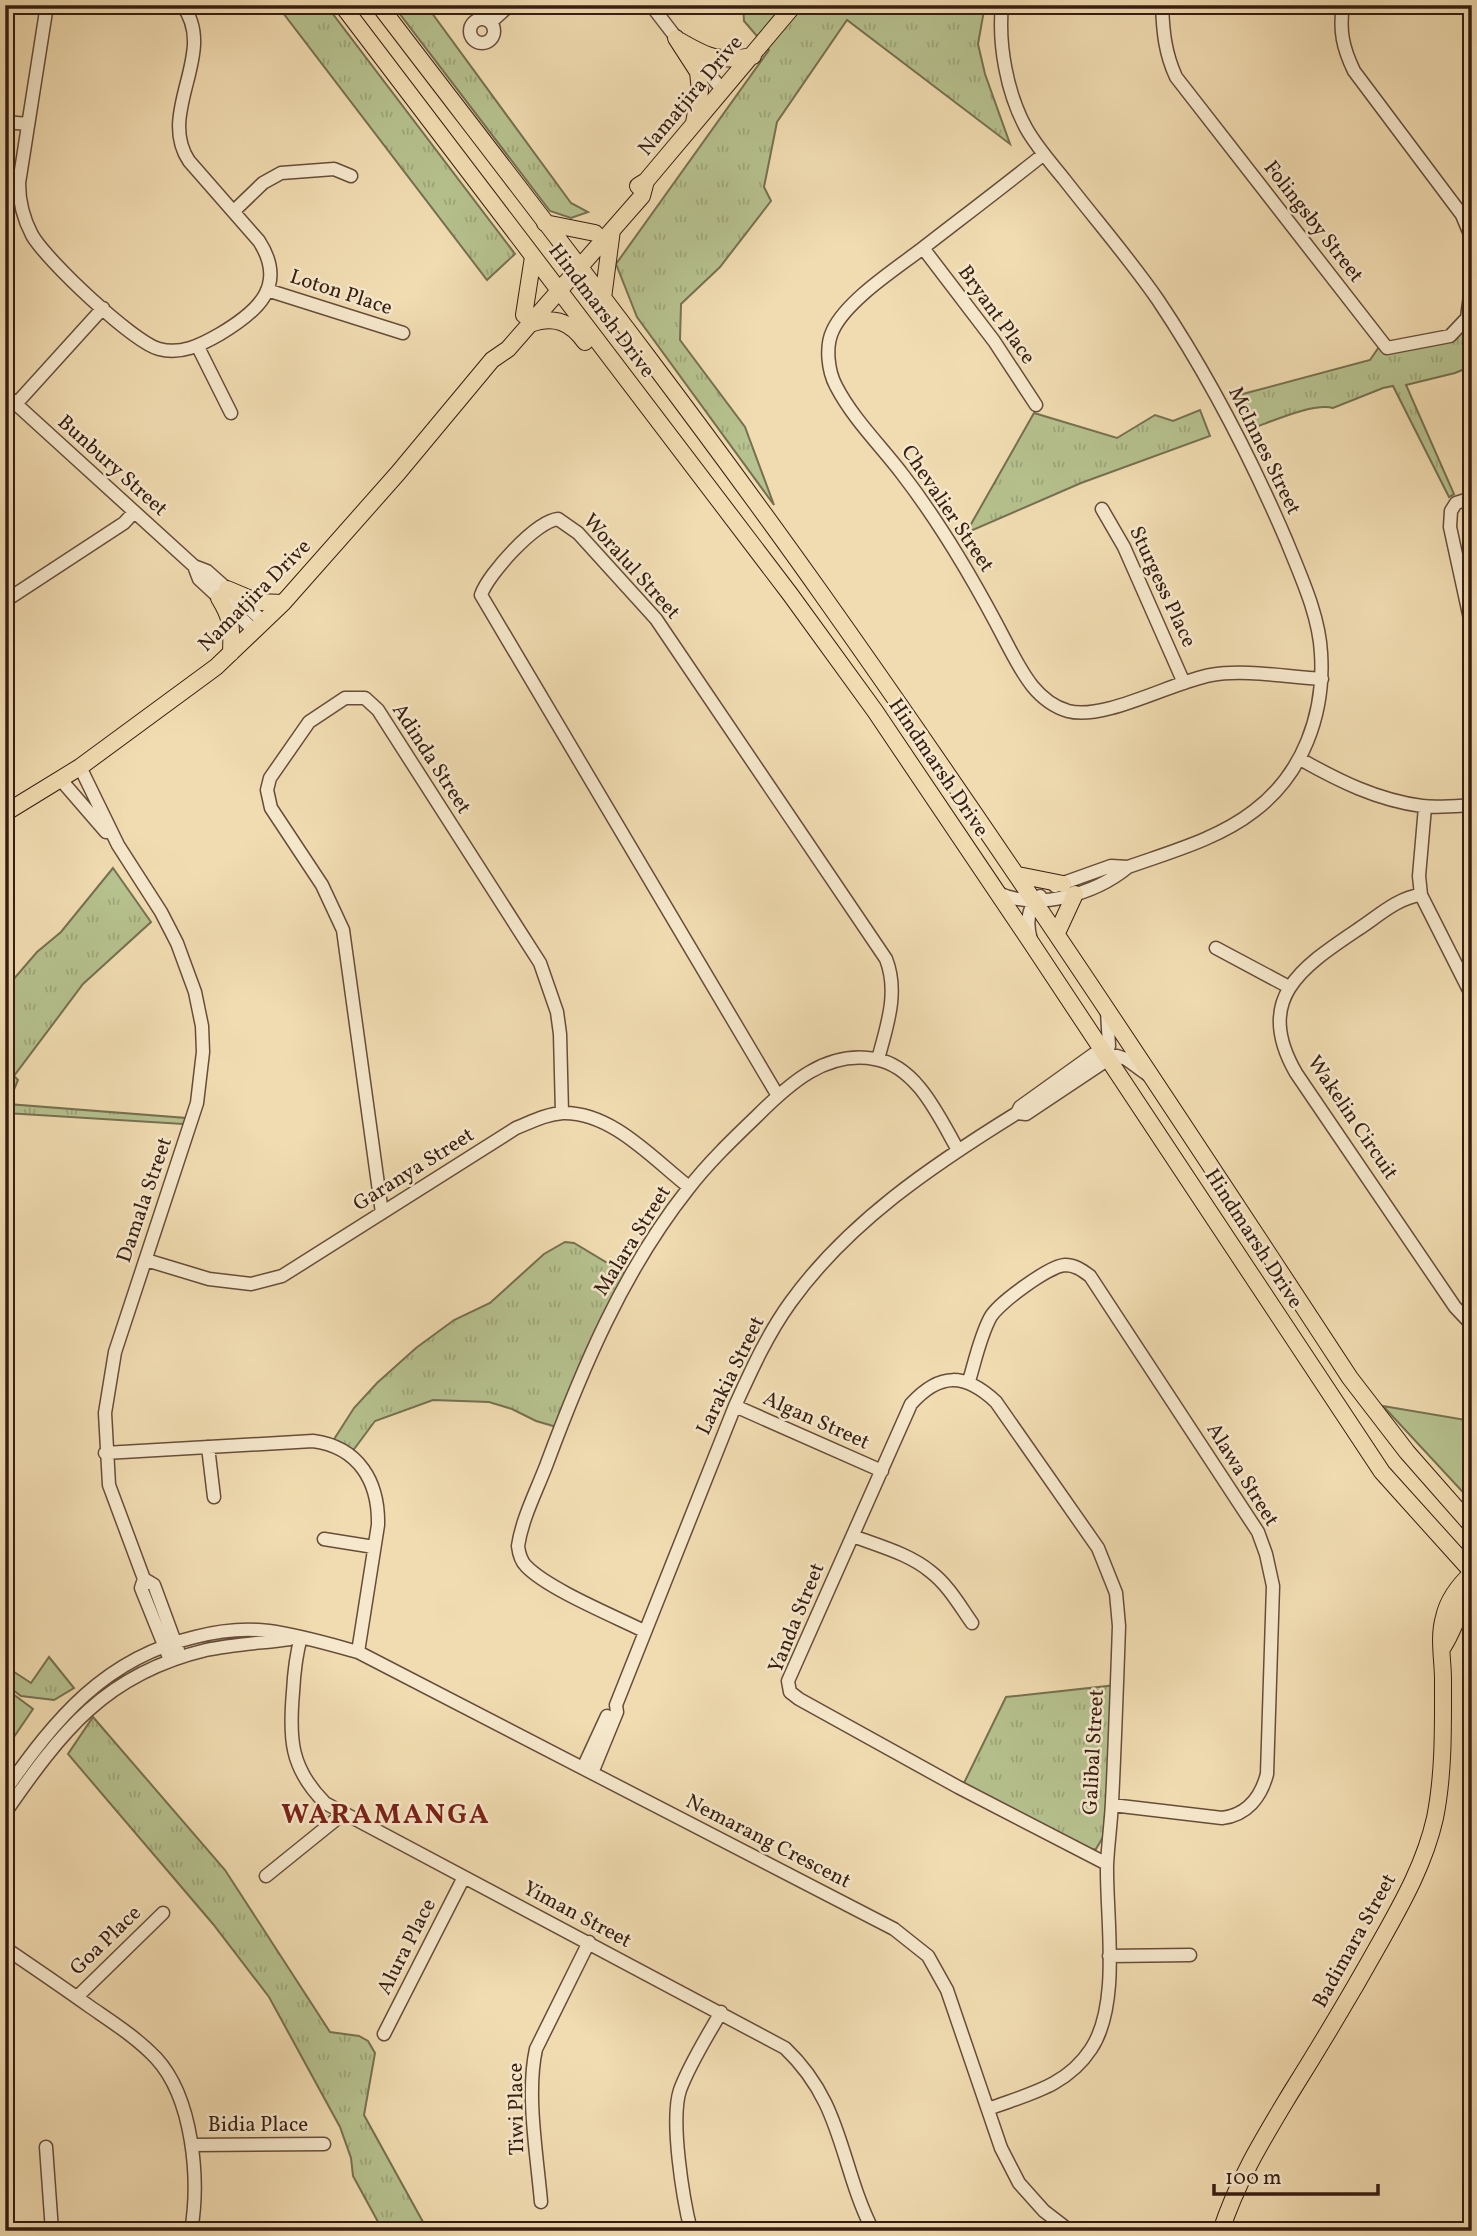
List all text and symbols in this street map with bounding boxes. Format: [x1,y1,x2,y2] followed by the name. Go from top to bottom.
[632,30,750,162] street label: Namatjira Drive
[1256,155,1370,289] street label: Folingsby Street
[541,238,661,384] street label: Hindmarsh Drive
[950,260,1042,371] street label: Bryant Place
[286,263,396,323] street label: Loton Place
[1220,382,1308,520] street label: McInnes Street
[50,409,174,523] street label: Bunbury Street
[894,439,1000,579] street label: Chevalier Street
[576,508,686,626] street label: Woralul Street
[1121,522,1203,652] street label: Sturgess Place
[192,533,318,659] street label: Namatjira Drive
[881,693,995,843] street label: Hindmarsh Drive
[384,698,478,820] street label: Adinda Street
[1300,1050,1404,1186] street label: Wakelin Circuit
[348,1121,480,1219] street label: Garanya Street
[110,1133,180,1267] street label: Damala Street
[1197,1163,1309,1315] street label: Hindmarsh Drive
[588,1180,678,1302] street label: Malara Street
[690,1312,772,1440] street label: Larakia Street
[758,1385,874,1457] street label: Algan Street
[1199,1418,1285,1532] street label: Alawa Street
[762,1559,832,1677] street label: Yanda Street
[1076,1688,1112,1816] street label: Galibal Street
[680,1788,856,1896] street label: Nemarang Crescent
[281,1796,491,1835] district label: WARAMANGA
[1306,1869,1404,2013] street label: Badimara Street
[518,1874,636,1956] street label: Yiman Street
[370,1894,444,2000] street label: Alura Place
[64,1899,148,1983] street label: Goa Place
[502,2062,532,2156] street label: Tiwi Place
[208,2111,308,2140] street label: Bidia Place
[1214,2152,1379,2196] scale bar
[1225,2164,1282,2193] text: 100 m

